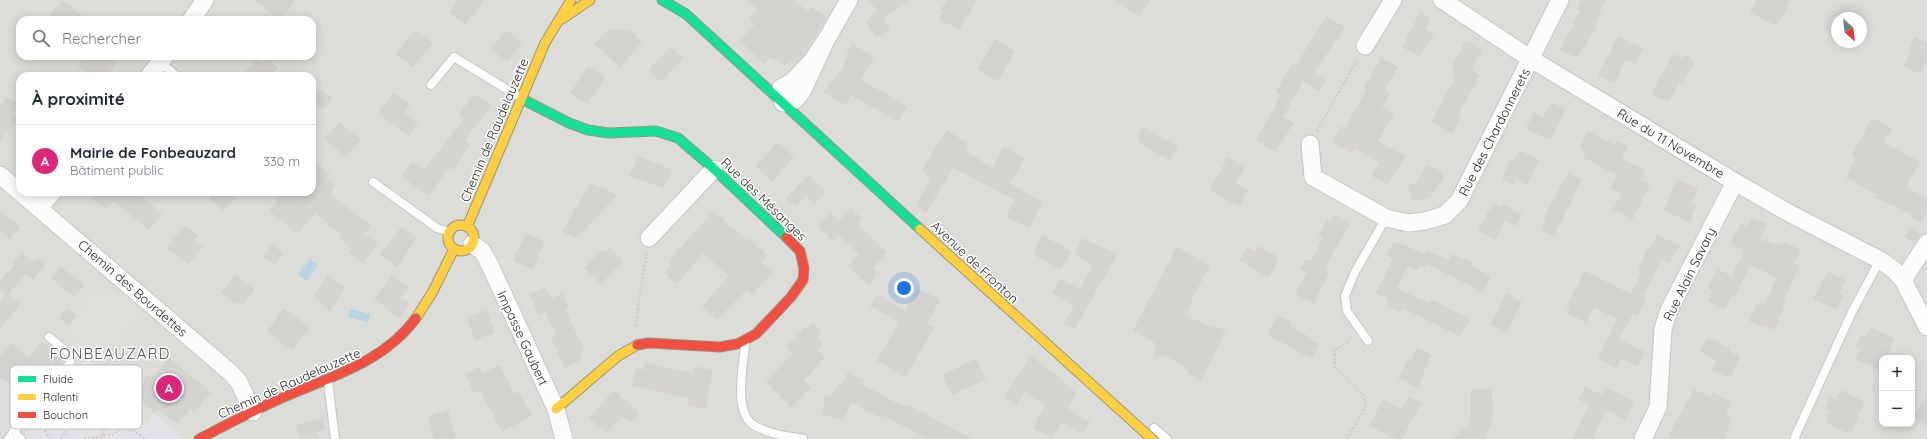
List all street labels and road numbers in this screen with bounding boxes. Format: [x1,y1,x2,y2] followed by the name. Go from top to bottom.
[456,56,532,204] street label: Chemin de Raudelauzette
[1455,65,1533,199] street label: Rue des Chardonnerets
[1614,105,1728,181] street label: Rue du 11 Novembre
[718,154,810,244] street label: Rue des Mésanges
[928,217,1022,307] street label: Avenue de Fronton
[1659,225,1719,323] street label: Rue Alain Savary
[75,236,191,340] street label: Chemin des Bourdettes
[494,288,552,388] street label: Impasse Gaubert
[215,344,363,422] street label: Chemin de Raudelauzette

